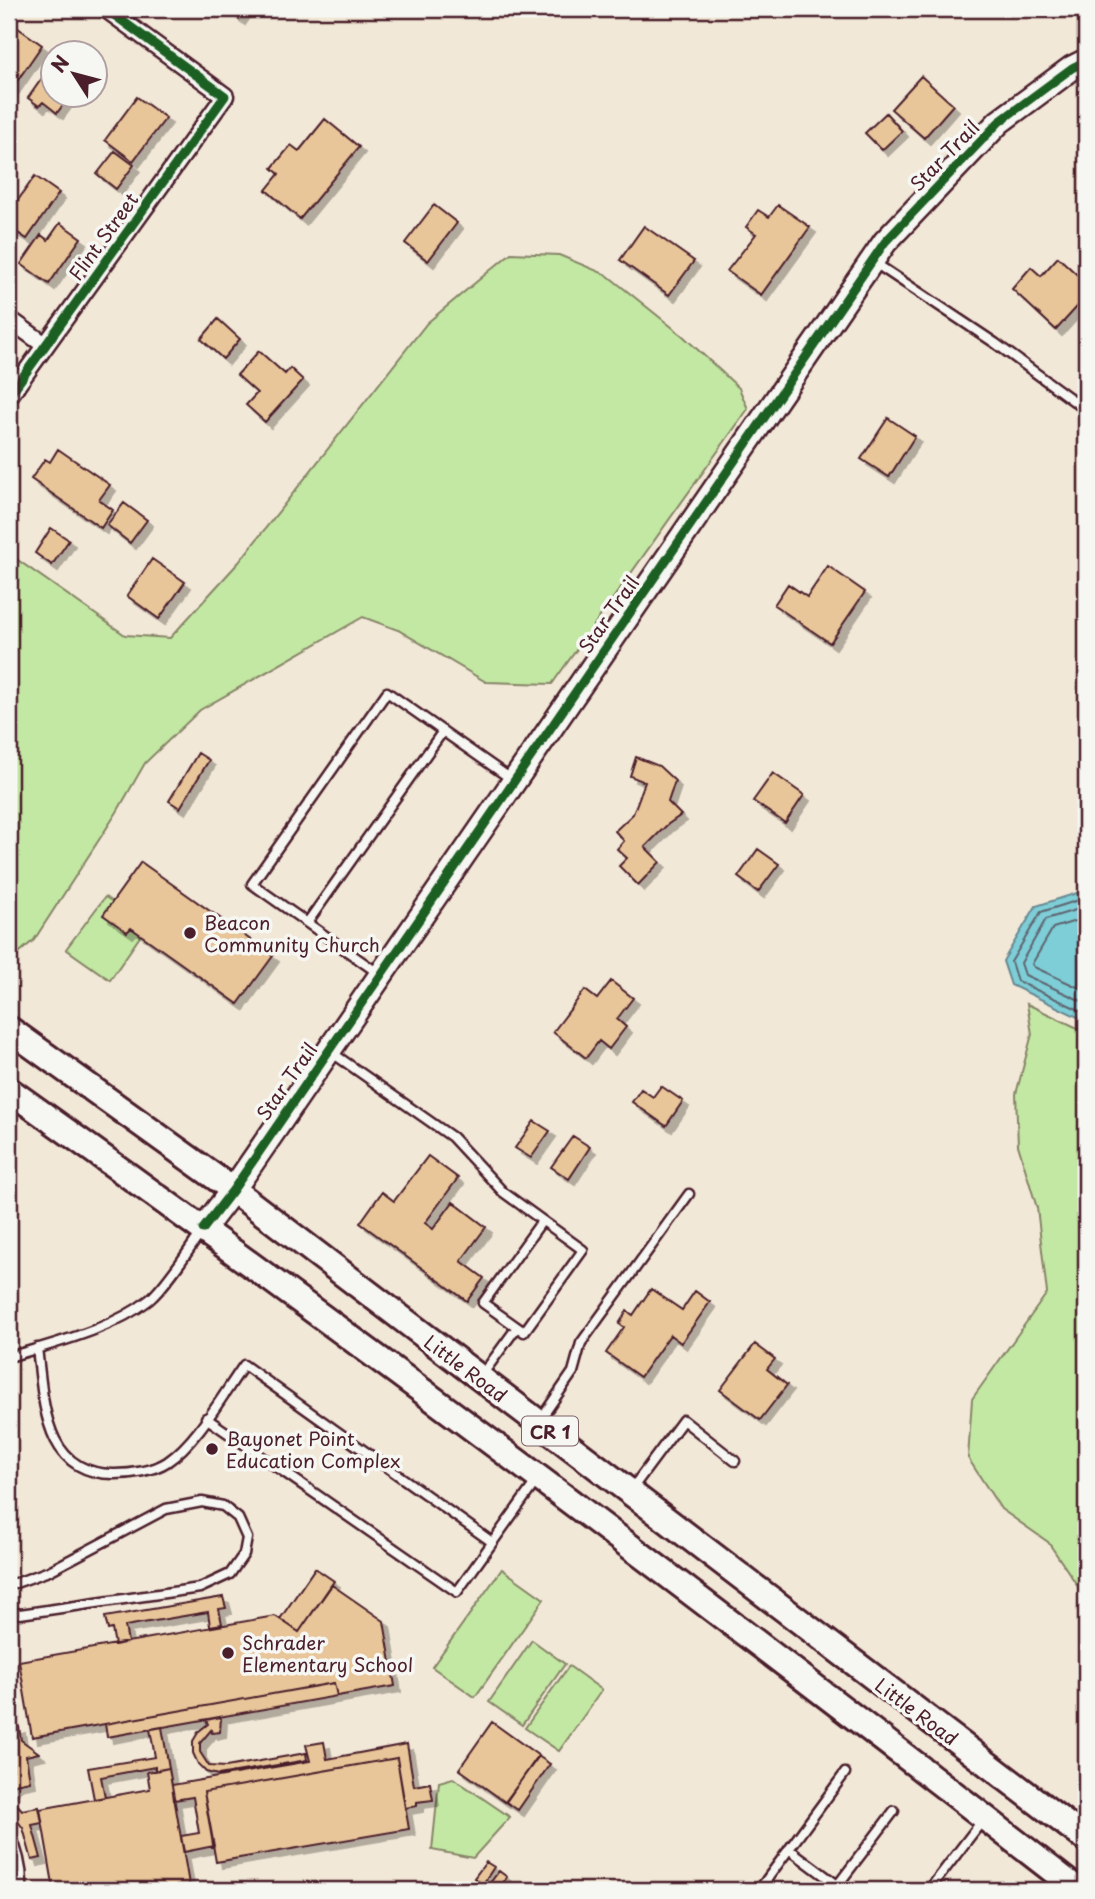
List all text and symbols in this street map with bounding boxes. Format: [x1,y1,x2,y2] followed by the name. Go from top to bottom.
[38,38,108,108] north arrow
[44,49,75,78] text: N
[903,113,985,197] street label: Star Trail
[62,186,145,286] street label: Flint Street
[571,569,645,659] street label: Star Trail
[204,908,380,958] place label: Beacon Community Church
[182,925,198,941] marker: Beacon Community Church
[249,1036,323,1126] street label: Star Trail
[419,1328,513,1408] street label: Little Road
[522,1416,578,1446] road number: CR 1
[226,1424,400,1474] place label: Bayonet Point Education Complex
[204,1441,220,1457] marker: Bayonet Point Education Complex
[242,1628,413,1678] place label: Schrader Elementary School
[220,1645,236,1661] marker: Schrader Elementary School
[870,1671,964,1751] street label: Little Road

